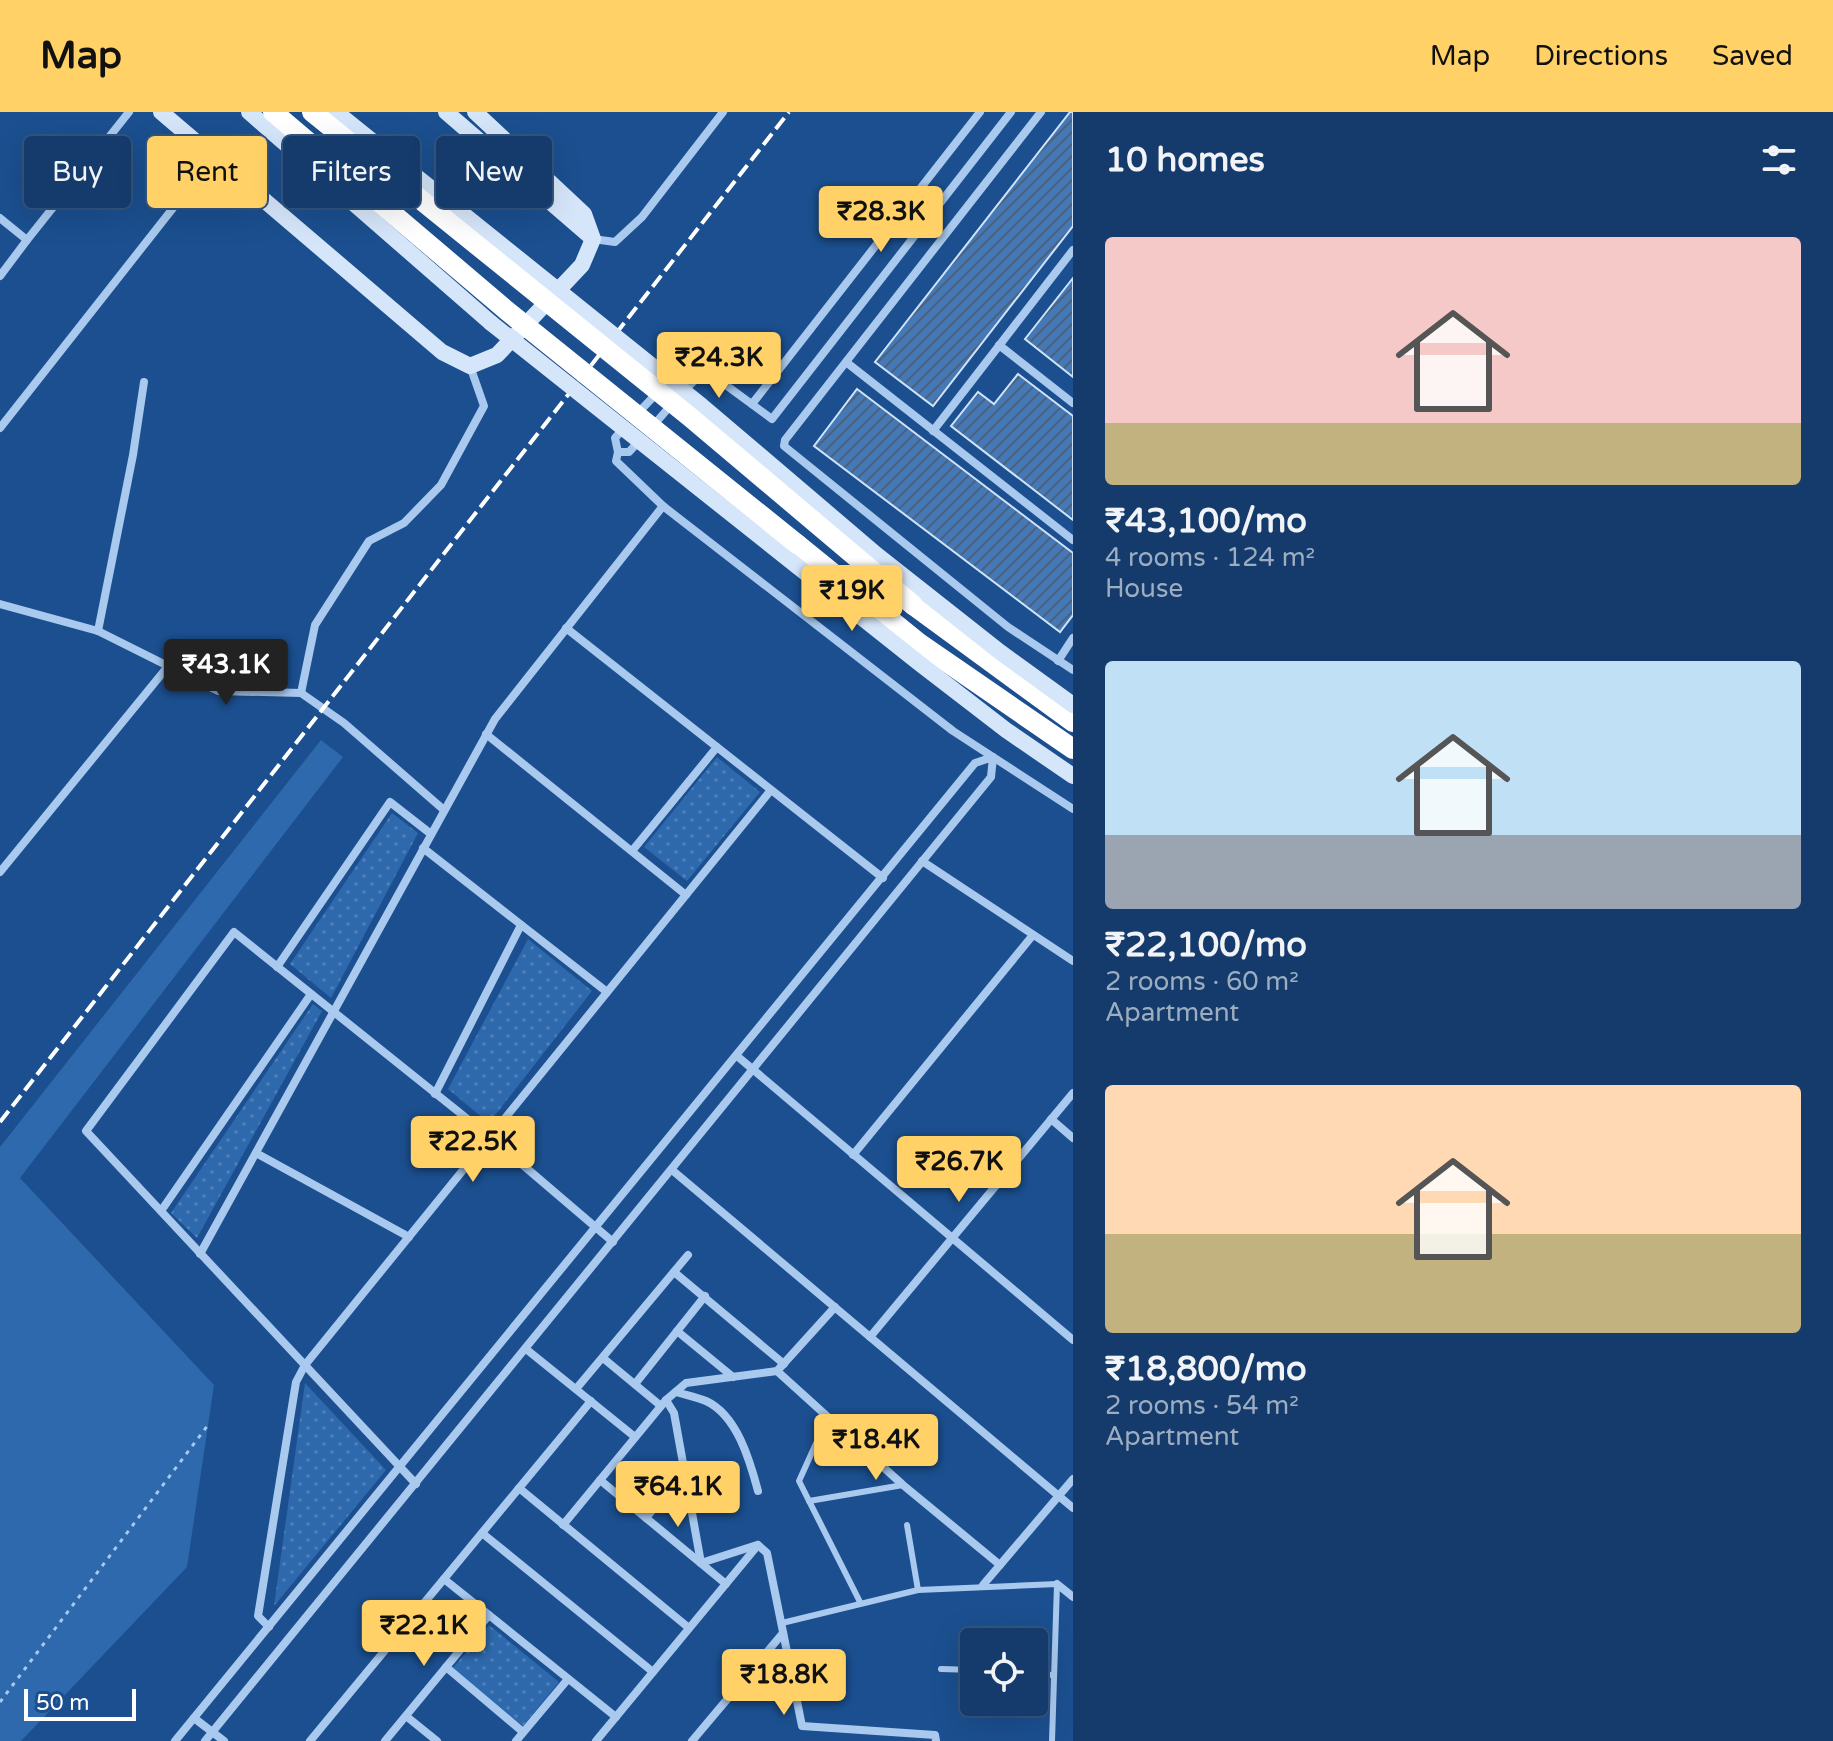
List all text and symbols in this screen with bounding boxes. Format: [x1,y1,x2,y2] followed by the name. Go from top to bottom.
[40,33,122,79] text: Map
[1430,39,1490,73] text: Map
[1534,39,1668,73] text: Directions
[1712,39,1793,73] text: Saved
[24,136,131,208] chip: Buy
[147,136,267,208] chip: Rent
[283,136,420,208] chip: Filters
[436,136,552,208] chip: New
[1757,138,1801,182] icon: filters
[1105,140,1265,181] text: 10 homes
[816,186,946,254] pin: ₹28.3K
[837,196,925,227] text: ₹28.3K
[1381,289,1525,433] icon: home
[654,332,784,400] pin: ₹24.3K
[675,342,763,373] text: ₹24.3K
[1105,501,1307,542] text: ₹43,100/mo
[1105,542,1315,573] text: 4 rooms · 124 m²
[805,565,899,633] pin: ₹19K
[1105,573,1183,604] text: House
[819,575,885,606] text: ₹19K
[161,639,291,707] pin: ₹43.1K
[182,649,270,680] text: ₹43.1K
[1381,713,1525,857] icon: home
[1105,925,1307,966] text: ₹22,100/mo
[1105,966,1299,997] text: 2 rooms · 60 m²
[1105,997,1239,1028] text: Apartment
[408,1116,538,1184] pin: ₹22.5K
[429,1126,517,1157] text: ₹22.5K
[894,1136,1024,1204] pin: ₹26.7K
[1381,1137,1525,1281] icon: home
[915,1146,1003,1177] text: ₹26.7K
[1105,1349,1307,1390] text: ₹18,800/mo
[1105,1390,1299,1421] text: 2 rooms · 54 m²
[811,1414,941,1482] pin: ₹18.4K
[1105,1421,1239,1452] text: Apartment
[832,1424,920,1455] text: ₹18.4K
[613,1461,743,1529] pin: ₹64.1K
[634,1471,722,1502] text: ₹64.1K
[359,1600,489,1668] pin: ₹22.1K
[380,1610,468,1641] text: ₹22.1K
[960,1628,1048,1716] map controls
[960,1628,1048,1716] button: locate
[719,1649,849,1717] pin: ₹18.8K
[740,1659,828,1690] text: ₹18.8K
[24,1685,136,1721] scale bar
[36,1690,90,1716] text: 50 m

